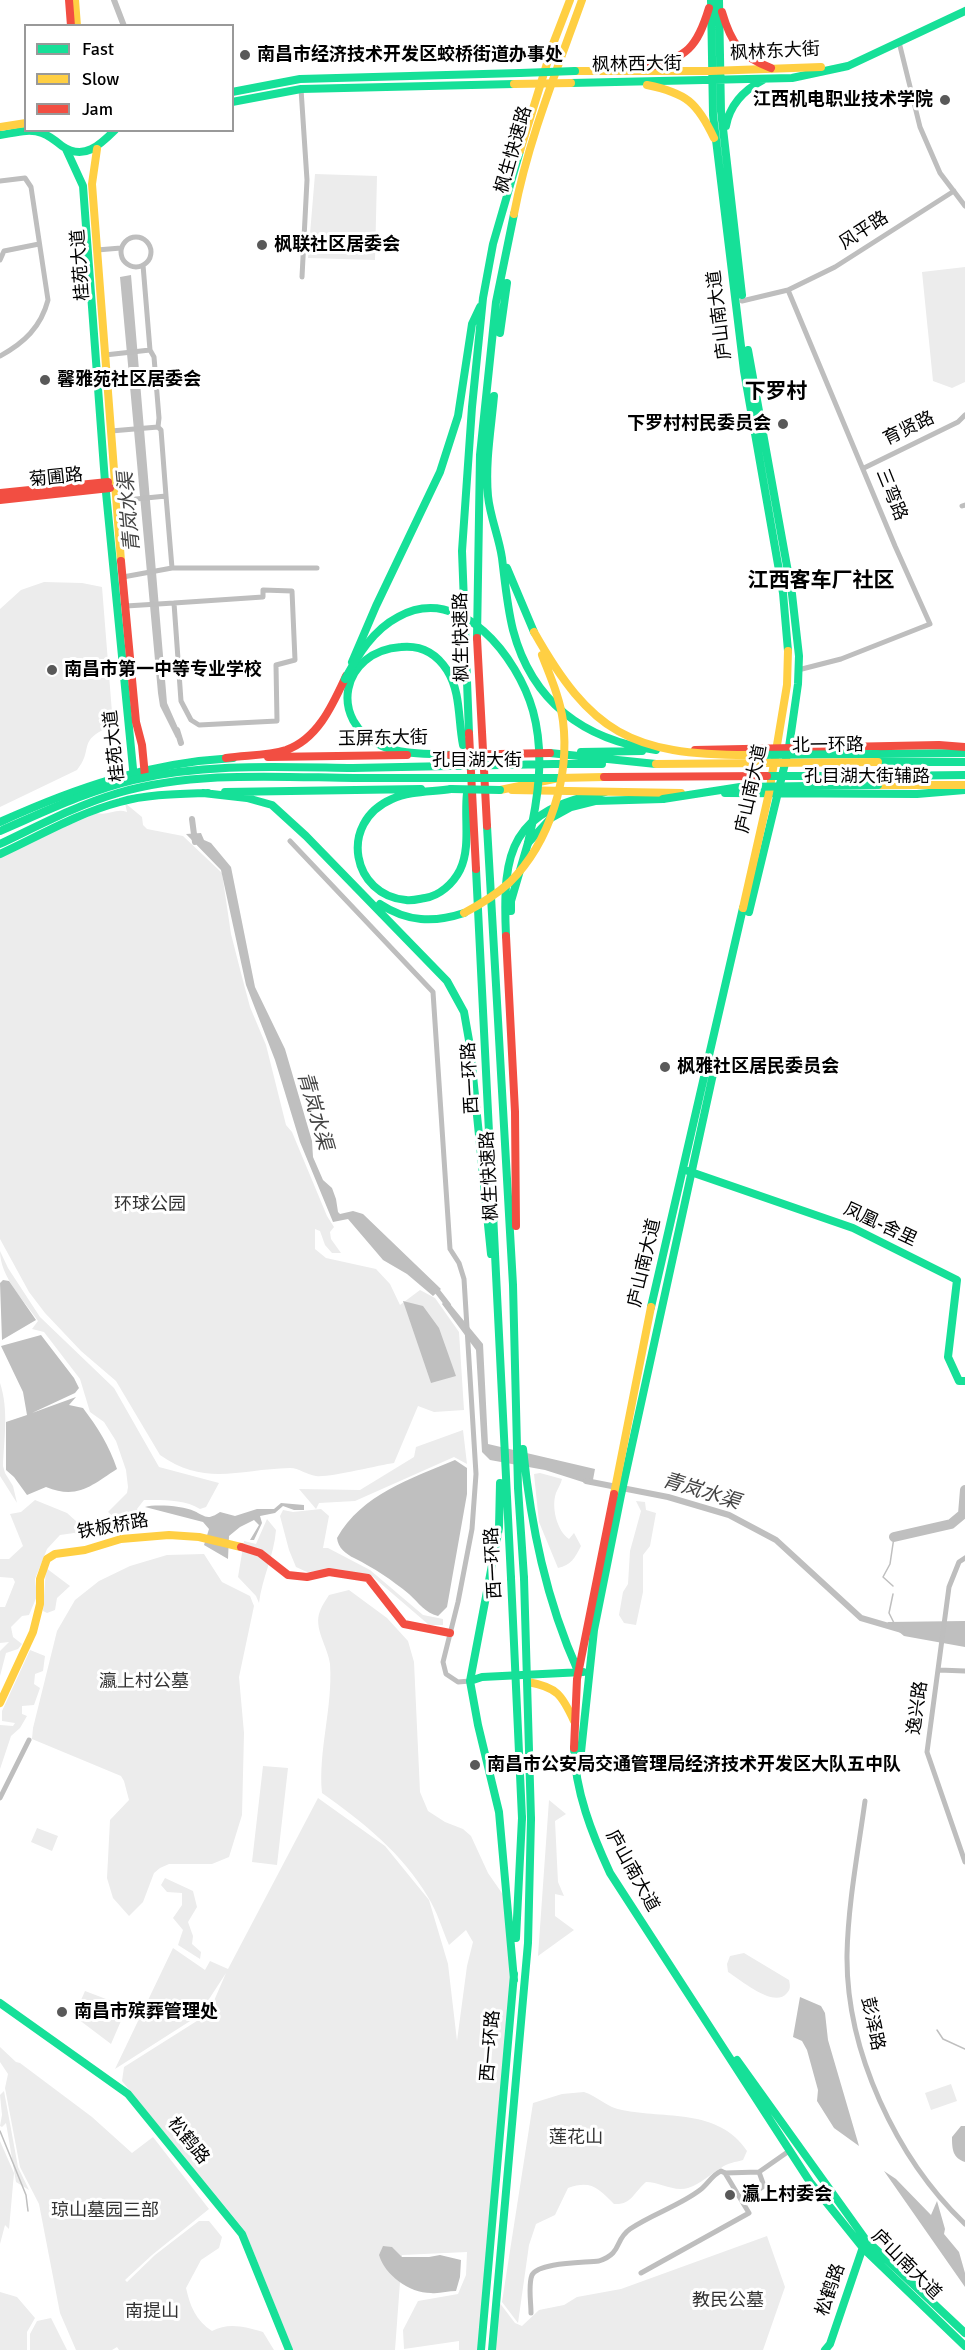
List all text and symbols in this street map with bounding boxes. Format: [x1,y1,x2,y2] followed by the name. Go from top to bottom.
[24,24,234,132] legend
[82,38,114,60] text: Fast
[729,39,821,65] street label: 枫林东大街
[257,44,563,66] place label: 南昌市经济技术开发区蛟桥街道办事处
[238,48,252,62] marker: 南昌市经济技术开发区蛟桥街道办事处
[592,53,682,77] street label: 枫林西大街
[82,68,119,90] text: Slow
[753,89,933,111] place label: 江西机电职业技术学院
[938,93,952,107] marker: 江西机电职业技术学院
[82,98,113,120] text: Jam
[491,104,537,196] street label: 枫生快速路
[835,207,893,255] street label: 风平路
[68,228,94,302] street label: 桂苑大道
[274,234,400,256] place label: 枫联社区居委会
[255,238,269,252] marker: 枫联社区居委会
[704,269,736,361] street label: 庐山南大道
[57,369,201,391] place label: 馨雅苑社区居委会
[38,373,52,387] marker: 馨雅苑社区居委会
[745,379,807,405] district label: 下罗村
[880,407,938,451] street label: 育贤路
[627,413,771,435] place label: 下罗村村民委员会
[776,417,790,431] marker: 下罗村村民委员会
[28,464,84,492] street label: 菊圃路
[871,466,911,524] street label: 三弯路
[115,471,145,553] water label: 青岚水渠
[748,568,894,594] district label: 江西客车厂社区
[450,592,474,682] street label: 枫生快速路
[64,659,262,681] place label: 南昌市第一中等专业学校
[45,663,59,677] marker: 南昌市第一中等专业学校
[100,709,130,783] street label: 桂苑大道
[338,727,428,751] street label: 玉屏东大街
[792,735,864,757] street label: 北一环路
[732,743,772,835] street label: 庐山南大道
[432,750,522,772] street label: 孔目湖大街
[804,766,930,788] street label: 孔目湖大街辅路
[458,1041,484,1115] street label: 西一环路
[677,1056,839,1078] place label: 枫雅社区居民委员会
[658,1060,672,1074] marker: 枫雅社区居民委员会
[291,1069,337,1153] water label: 青岚水渠
[477,1130,503,1222] street label: 枫生快速路
[114,1194,186,1216] park label: 环球公园
[840,1199,920,1251] street label: 凤凰-舍里
[624,1217,666,1309] street label: 庐山南大道
[659,1469,743,1515] water label: 青岚水渠
[76,1510,150,1544] street label: 铁板桥路
[481,1526,507,1600] street label: 西一环路
[99,1671,189,1693] park label: 瀛上村公墓
[904,1680,932,1736] street label: 逸兴路
[487,1754,901,1776] place label: 南昌市公安局交通管理局经济技术开发区大队五中队
[468,1758,482,1772] marker: 南昌市公安局交通管理局经济技术开发区大队五中队
[601,1826,663,1916] street label: 庐山南大道
[856,1995,888,2053] street label: 彭泽路
[74,2001,218,2023] place label: 南昌市殡葬管理处
[55,2005,69,2019] marker: 南昌市殡葬管理处
[477,2009,505,2083] street label: 西一环路
[163,2113,213,2169] street label: 松鹤路
[549,2127,603,2149] park label: 莲花山
[742,2184,832,2206] place label: 瀛上村委会
[723,2188,737,2202] marker: 瀛上村委会
[51,2200,159,2222] park label: 琼山墓园三部
[867,2226,945,2304] street label: 庐山南大道
[812,2261,850,2319] street label: 松鹤路
[692,2290,764,2312] park label: 教民公墓
[125,2301,179,2323] park label: 南提山

